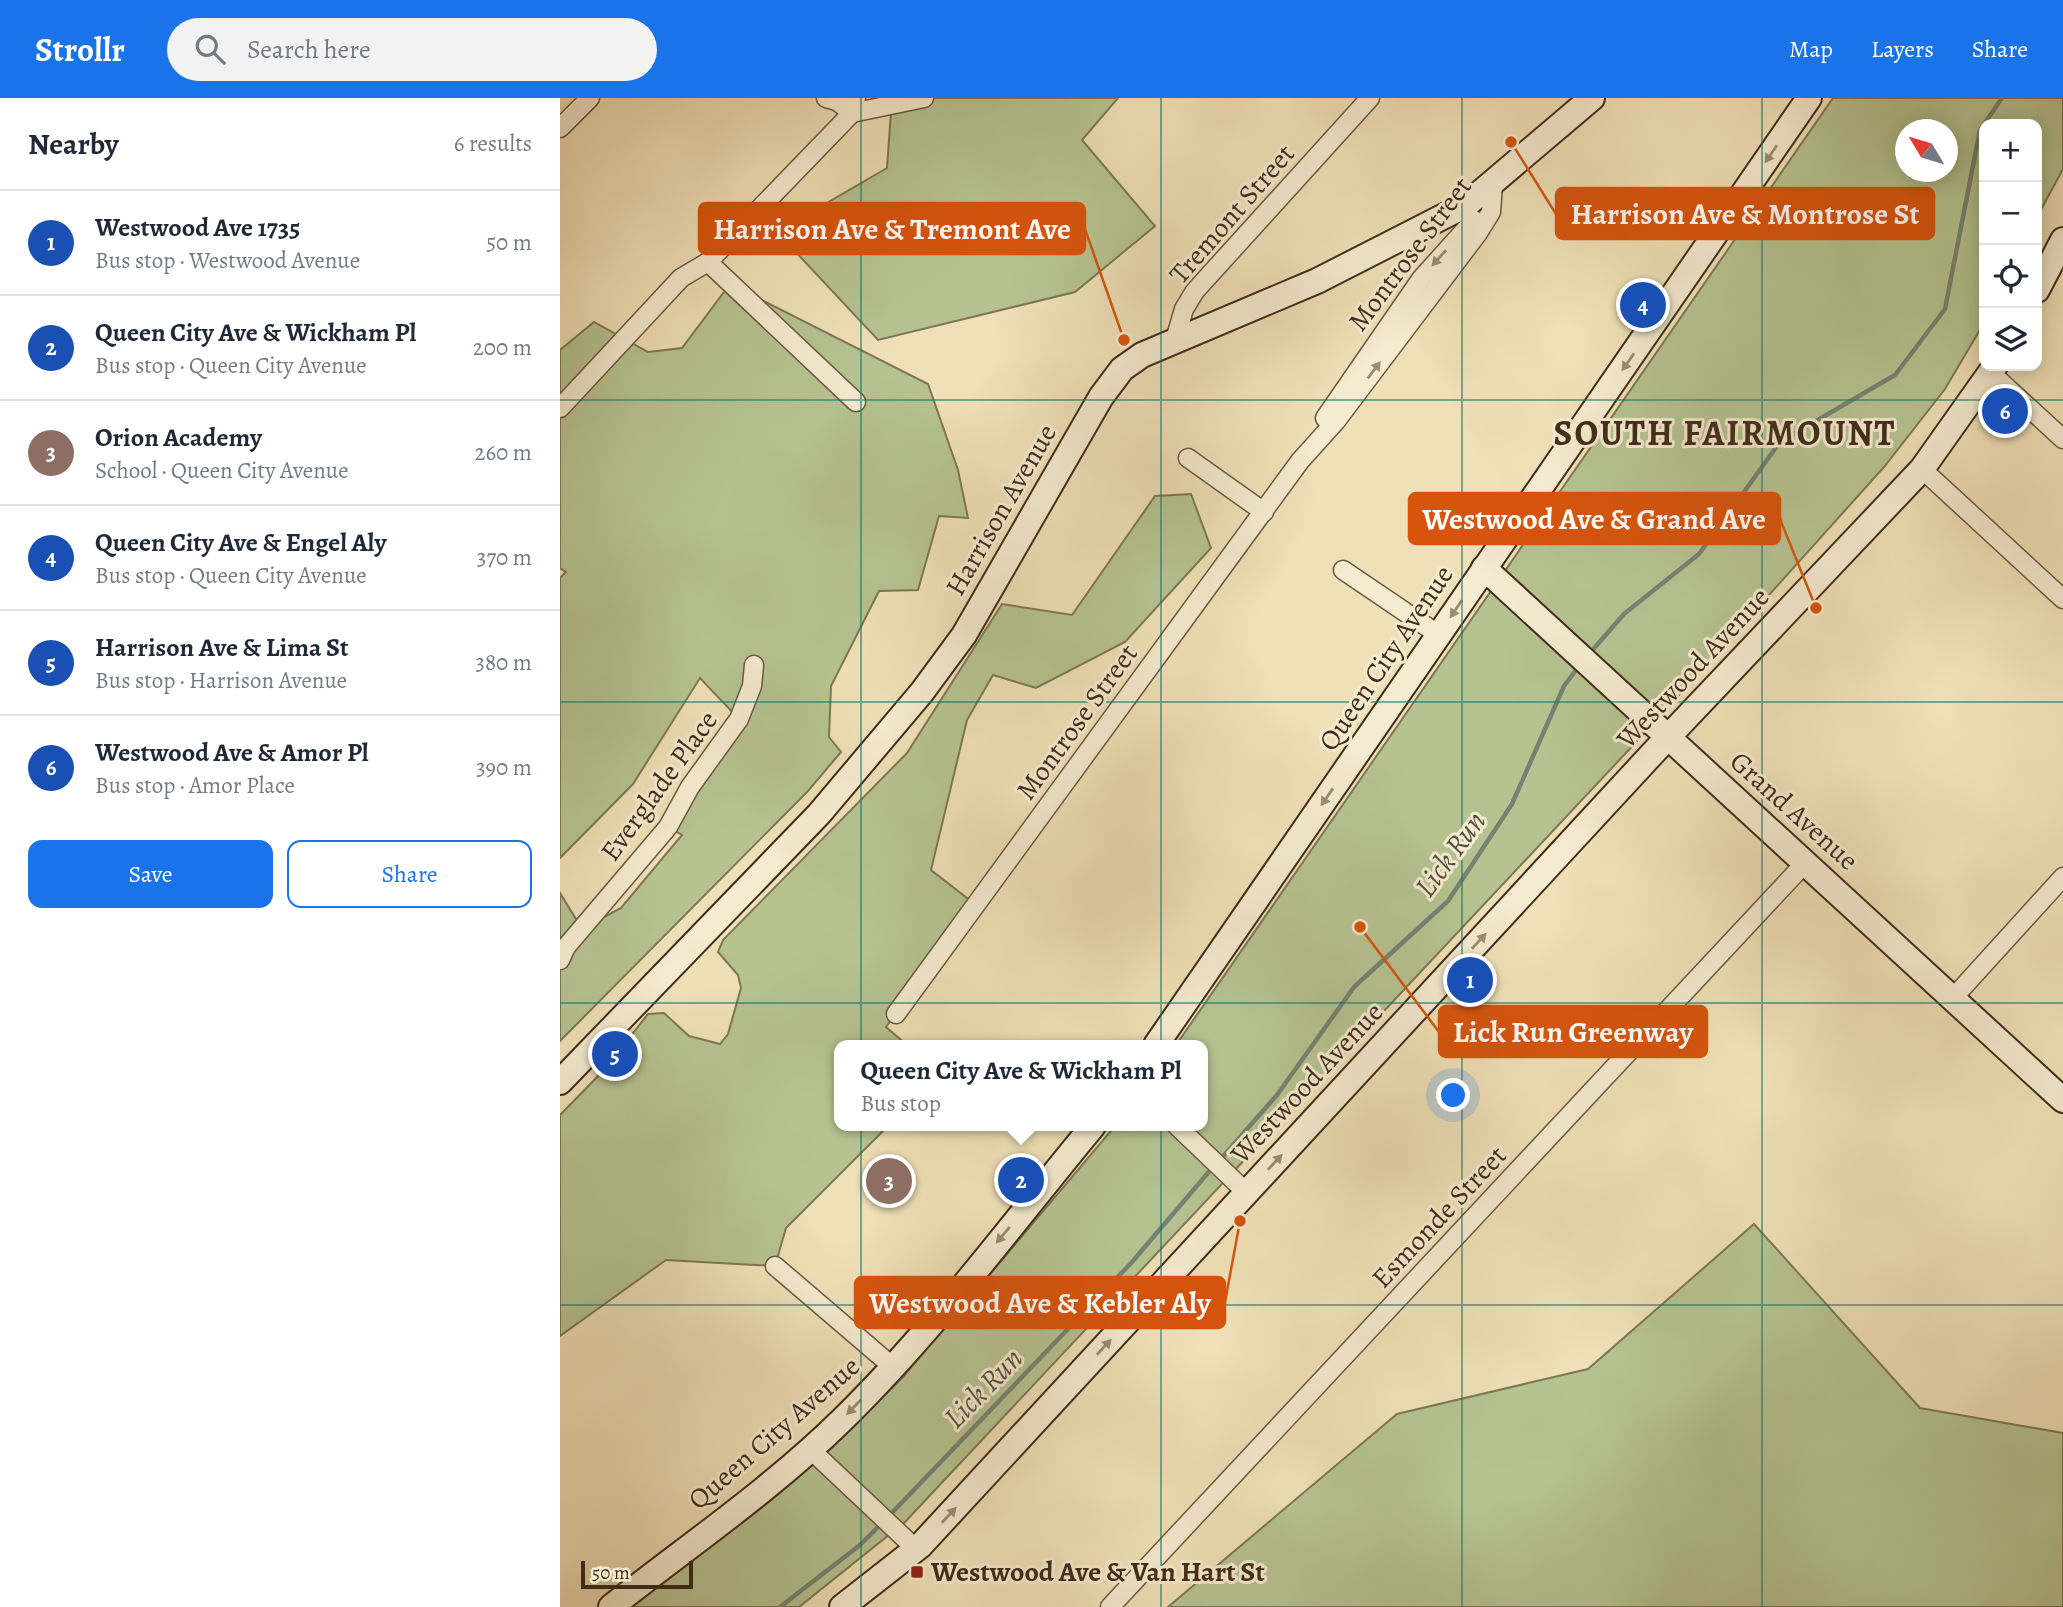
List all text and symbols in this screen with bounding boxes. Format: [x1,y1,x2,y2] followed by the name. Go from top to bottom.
[167,18,657,81] search box
[35,27,125,72] text: Strollr
[191,30,229,68] icon: search
[247,32,371,67] text: Search here
[1789,33,1833,65] text: Map
[1871,33,1934,65] text: Layers
[1972,33,2028,65] text: Share
[1895,119,1958,182] north arrow
[1979,119,2042,371] map controls
[1979,119,2042,182] button: +
[28,124,119,164] text: Nearby
[454,128,532,159] text: 6 results
[1161,136,1303,292] street label: Tremont Street
[1765,145,1778,164] one-way arrow
[1339,169,1481,339] street label: Montrose Street
[1979,182,2042,245] button: −
[1556,188,1934,239] callout: Harrison Ave & Montrose St
[1570,194,1920,234] text: Harrison Ave & Montrose St
[699,203,1085,254] callout: Harrison Ave & Tremont Ave
[713,209,1071,249] text: Harrison Ave & Tremont Ave
[95,210,300,245] text: Westwood Ave 1735
[47,227,55,258] text: 1
[486,227,532,258] text: 50 m
[95,245,360,276] text: Bus stop · Westwood Avenue
[1979,245,2042,308] button: locate
[1431,249,1447,266] one-way arrow
[1620,279,1666,331] pin: 4
[1979,308,2042,371] button: layers
[95,315,416,350] text: Queen City Ave & Wickham Pl
[45,332,57,363] text: 2
[473,332,532,363] text: 200 m
[95,350,367,381] text: Bus stop · Queen City Avenue
[1621,353,1635,371] one-way arrow
[1367,361,1381,379] one-way arrow
[1982,385,2028,437] pin: 6
[1554,409,1896,457] district label: SOUTH FAIRMOUNT
[936,417,1066,603] street label: Harrison Avenue
[95,420,262,455] text: Orion Academy
[46,437,56,468] text: 3
[474,437,532,468] text: 260 m
[95,455,349,486] text: School · Queen City Avenue
[1409,493,1780,544] callout: Westwood Ave & Grand Ave
[1421,499,1766,539] text: Westwood Ave & Grand Ave
[95,525,387,560] text: Queen City Ave & Engel Aly
[46,542,56,573] text: 4
[477,542,532,573] text: 370 m
[1310,558,1462,758] street label: Queen City Avenue
[95,560,367,591] text: Bus stop · Queen City Avenue
[1607,579,1778,758] street label: Westwood Avenue
[1450,600,1463,619] one-way arrow
[95,630,349,665] text: Harrison Ave & Lima St
[1007,636,1147,808] street label: Montrose Street
[46,647,56,678] text: 5
[475,647,532,678] text: 380 m
[95,665,347,696] text: Bus stop · Harrison Avenue
[592,703,726,869] street label: Everglade Place
[95,735,369,770] text: Westwood Ave & Amor Pl
[1721,743,1867,879] street label: Grand Avenue
[46,752,56,783] text: 6
[476,752,532,783] text: 390 m
[95,770,295,801] text: Bus stop · Amor Place
[1320,788,1334,806] one-way arrow
[1405,803,1495,905] water label: Lick Run
[28,840,273,908] button: Save
[287,840,532,908] button: Share
[1471,932,1487,950] one-way arrow
[1447,954,1493,1006] pin: 1
[1221,994,1392,1173] street label: Westwood Avenue
[1439,1006,1707,1057] callout: Lick Run Greenway
[1453,1012,1694,1052] text: Lick Run Greenway
[592,1028,638,1080] pin: 5
[834,1040,1208,1131] popup
[860,1053,1182,1088] text: Queen City Ave & Wickham Pl
[1436,1078,1470,1112] your location
[860,1088,941,1119] text: Bus stop
[1363,1137,1515,1297] street label: Esmonde Street
[998,1154,1044,1206] pin: 2
[1266,1154,1283,1171] one-way arrow
[866,1155,912,1207] pin: 3
[995,1226,1010,1244] one-way arrow
[855,1277,1225,1328] callout: Westwood Ave & Kebler Aly
[868,1283,1212,1323] text: Westwood Ave & Kebler Aly
[935,1339,1031,1437] water label: Lick Run
[1095,1339,1111,1356] one-way arrow
[680,1348,868,1518] street label: Queen City Avenue
[846,1399,863,1416] one-way arrow
[941,1506,957,1523] one-way arrow
[930,1553,1265,1591] place label: Westwood Ave & Van Hart St
[581,1558,693,1590] scale bar
[592,1560,630,1586] text: 50 m
[909,1564,925,1580] marker: Westwood Ave & Van Hart St

